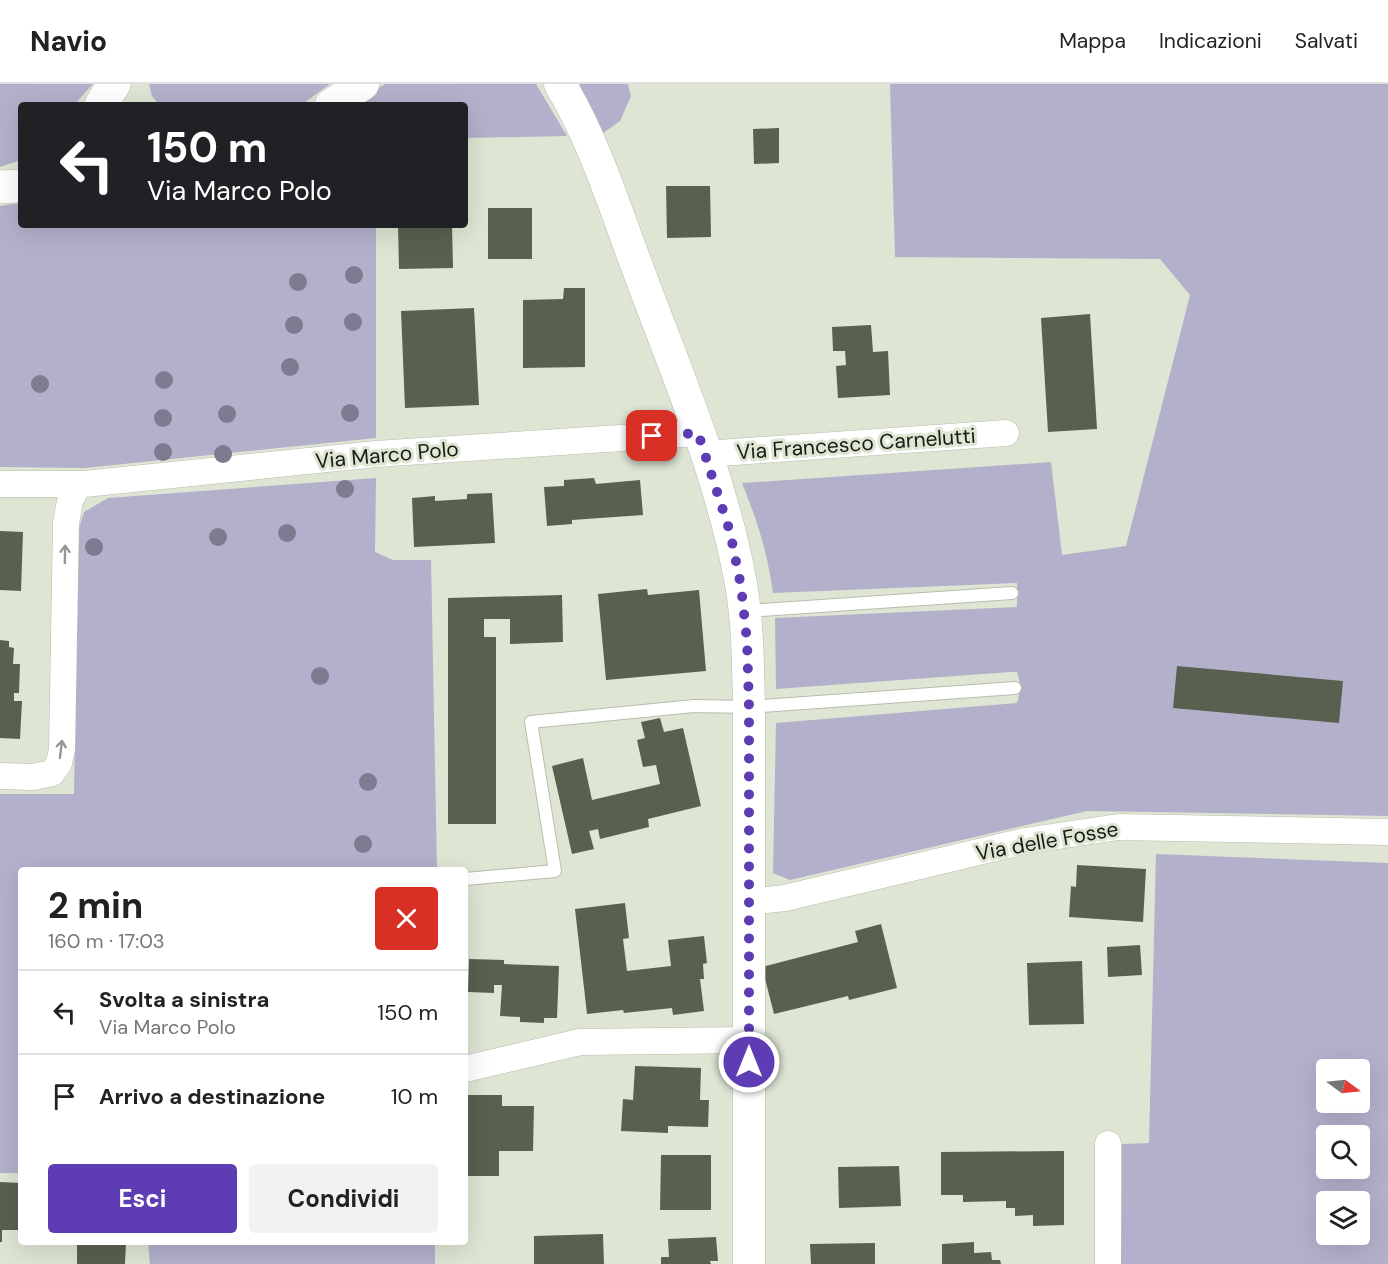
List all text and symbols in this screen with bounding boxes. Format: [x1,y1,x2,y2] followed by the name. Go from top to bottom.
[30,23,107,60] text: Navio
[1059,27,1126,55] text: Mappa
[1159,27,1262,55] text: Indicazioni
[1295,27,1358,55] text: Salvati
[147,120,267,175] text: 150 m
[48,126,126,204] icon: left
[147,173,332,208] text: Via Marco Polo
[626,410,677,461] pin
[635,419,668,452] icon: arrive
[736,422,976,466] street label: Via Francesco Carnelutti
[314,435,460,475] street label: Via Marco Polo
[60,545,71,565] one-way arrow
[56,740,67,759] one-way arrow
[973,815,1121,867] street label: Via delle Fosse
[48,882,143,929] text: 2 min
[375,887,438,950] button: close
[48,928,165,954] text: 160 m · 17:03
[99,985,269,1014] text: Svolta a sinistra
[48,996,81,1029] icon: left
[377,998,438,1027] text: 150 m
[99,1014,236,1040] text: Via Marco Polo
[717,1030,781,1094] position arrow
[1316,1059,1370,1113] north arrow
[1316,1059,1370,1245] map controls
[48,1080,81,1113] icon: arrive
[99,1082,325,1111] text: Arrivo a destinazione
[391,1082,438,1111] text: 10 m
[1316,1125,1370,1179] button: search
[48,1164,237,1233] button: Esci
[249,1164,438,1233] button: Condividi
[1316,1191,1370,1245] button: layers

